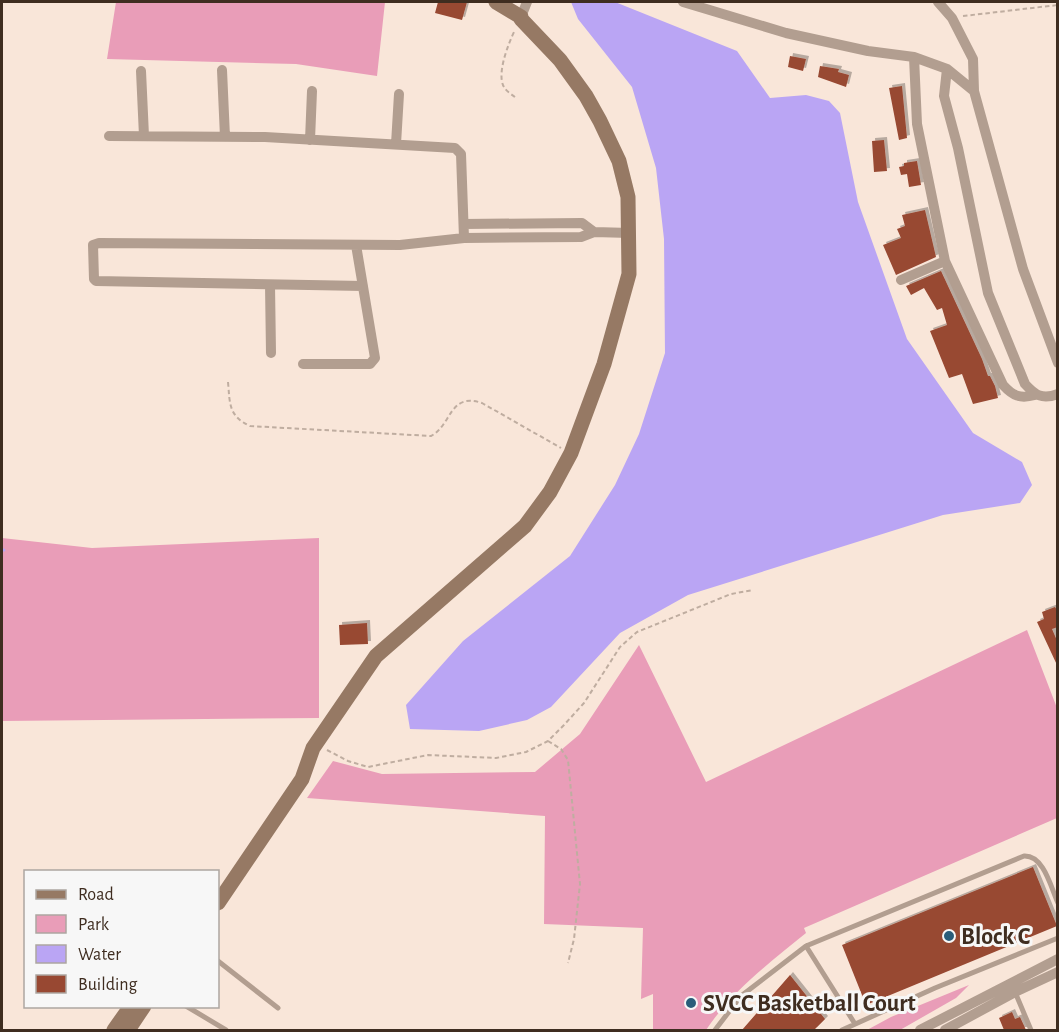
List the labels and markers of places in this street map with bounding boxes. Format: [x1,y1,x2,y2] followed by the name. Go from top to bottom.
[961,925,1031,949] place label: Block C
[942,929,956,943] marker: Block C
[703,992,916,1016] place label: SVCC Basketball Court
[684,996,698,1010] marker: SVCC Basketball Court

